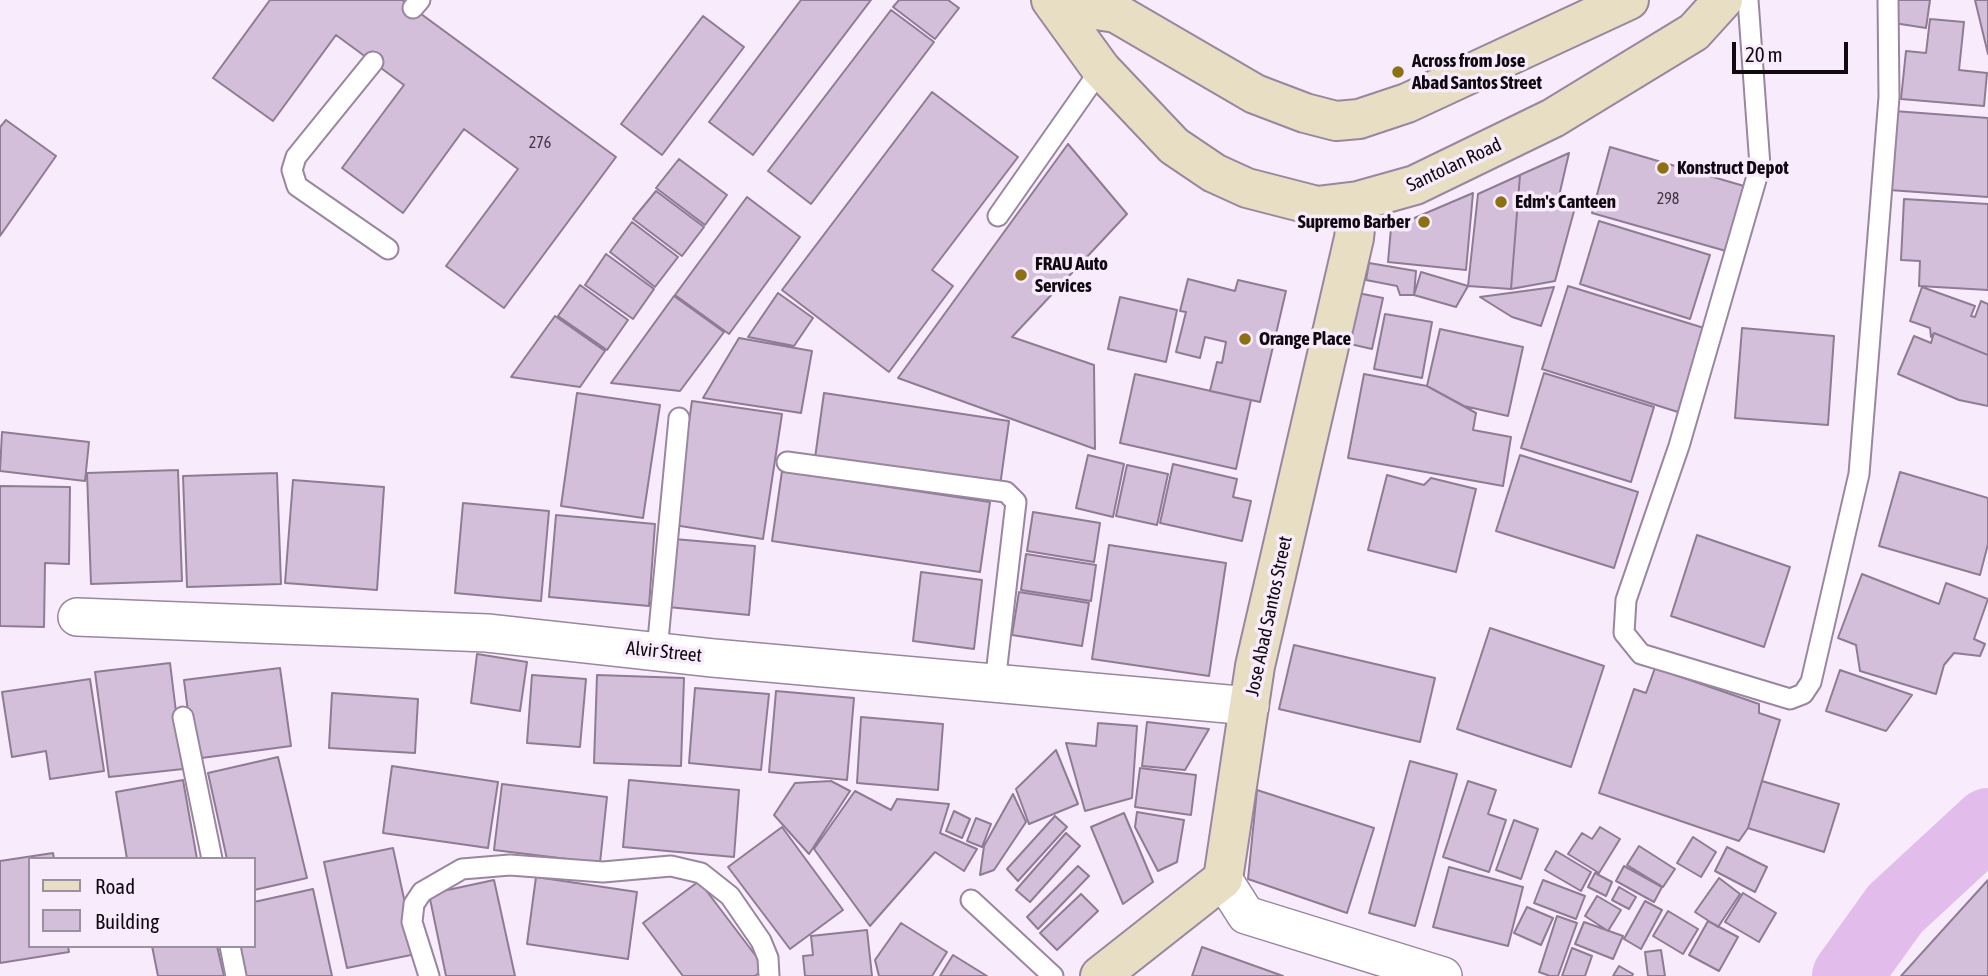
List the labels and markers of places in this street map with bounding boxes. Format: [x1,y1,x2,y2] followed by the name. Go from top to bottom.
[1412,50,1542,94] place label: Across from Jose Abad Santos Street
[1390,64,1406,80] marker: Across from Jose Abad Santos Street
[1677,157,1789,179] place label: Konstruct Depot
[1655,160,1671,176] marker: Konstruct Depot
[1515,191,1616,213] place label: Edm's Canteen
[1493,194,1509,210] marker: Edm's Canteen
[1298,211,1410,233] place label: Supremo Barber
[1416,214,1432,230] marker: Supremo Barber
[1035,253,1108,297] place label: FRAU Auto Services
[1013,267,1029,283] marker: FRAU Auto Services
[1259,328,1351,350] place label: Orange Place
[1237,331,1253,347] marker: Orange Place

